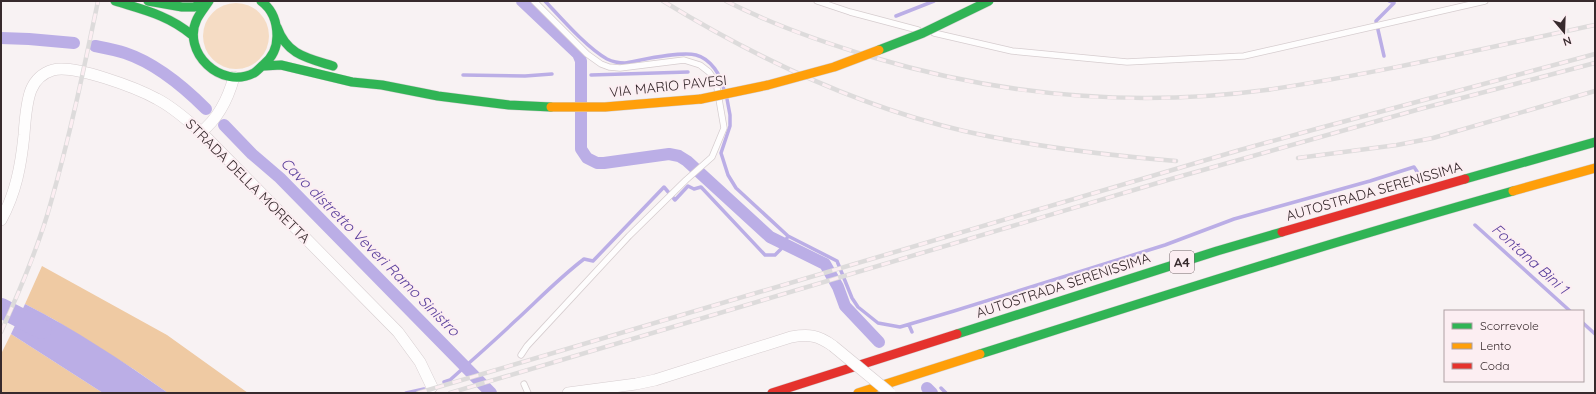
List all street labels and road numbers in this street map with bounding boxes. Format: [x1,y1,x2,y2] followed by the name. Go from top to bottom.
[608,71,728,101] street label: VIA MARIO PAVESI
[182,115,314,247] street label: STRADA DELLA MORETTA
[1284,157,1464,225] street label: AUTOSTRADA SERENISSIMA
[974,248,1152,322] street label: AUTOSTRADA SERENISSIMA
[1170,251,1194,273] road number: A4

